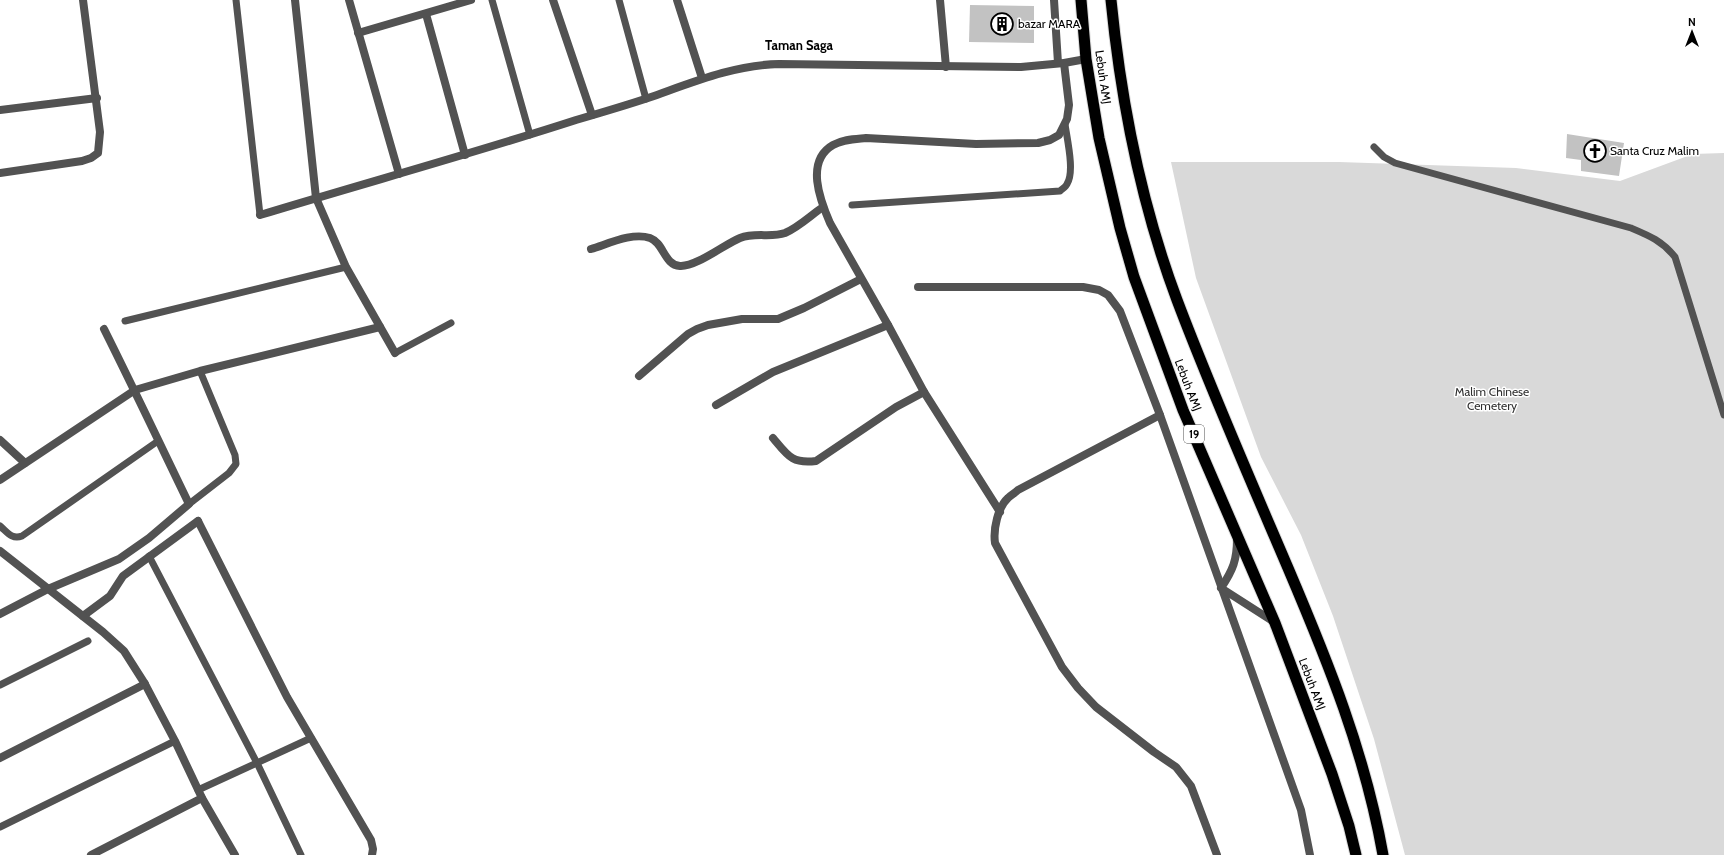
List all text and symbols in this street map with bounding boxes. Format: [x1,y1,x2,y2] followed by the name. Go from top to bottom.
[989,11,1015,37] building icon: bazar MARA
[1672,12,1712,52] north arrow
[1688,15,1696,29] text: N
[1018,16,1081,31] place label: bazar MARA
[765,37,833,53] district label: Taman Saga
[1092,49,1115,105] street label: Lebuh AMJ
[1582,138,1608,164] church icon: Santa Cruz Malim
[1610,143,1699,158] place label: Santa Cruz Malim
[1172,357,1205,413] street label: Lebuh AMJ
[1455,384,1529,413] park label: Malim Chinese Cemetery
[1184,425,1204,443] road number: 19
[1296,656,1329,712] street label: Lebuh AMJ

